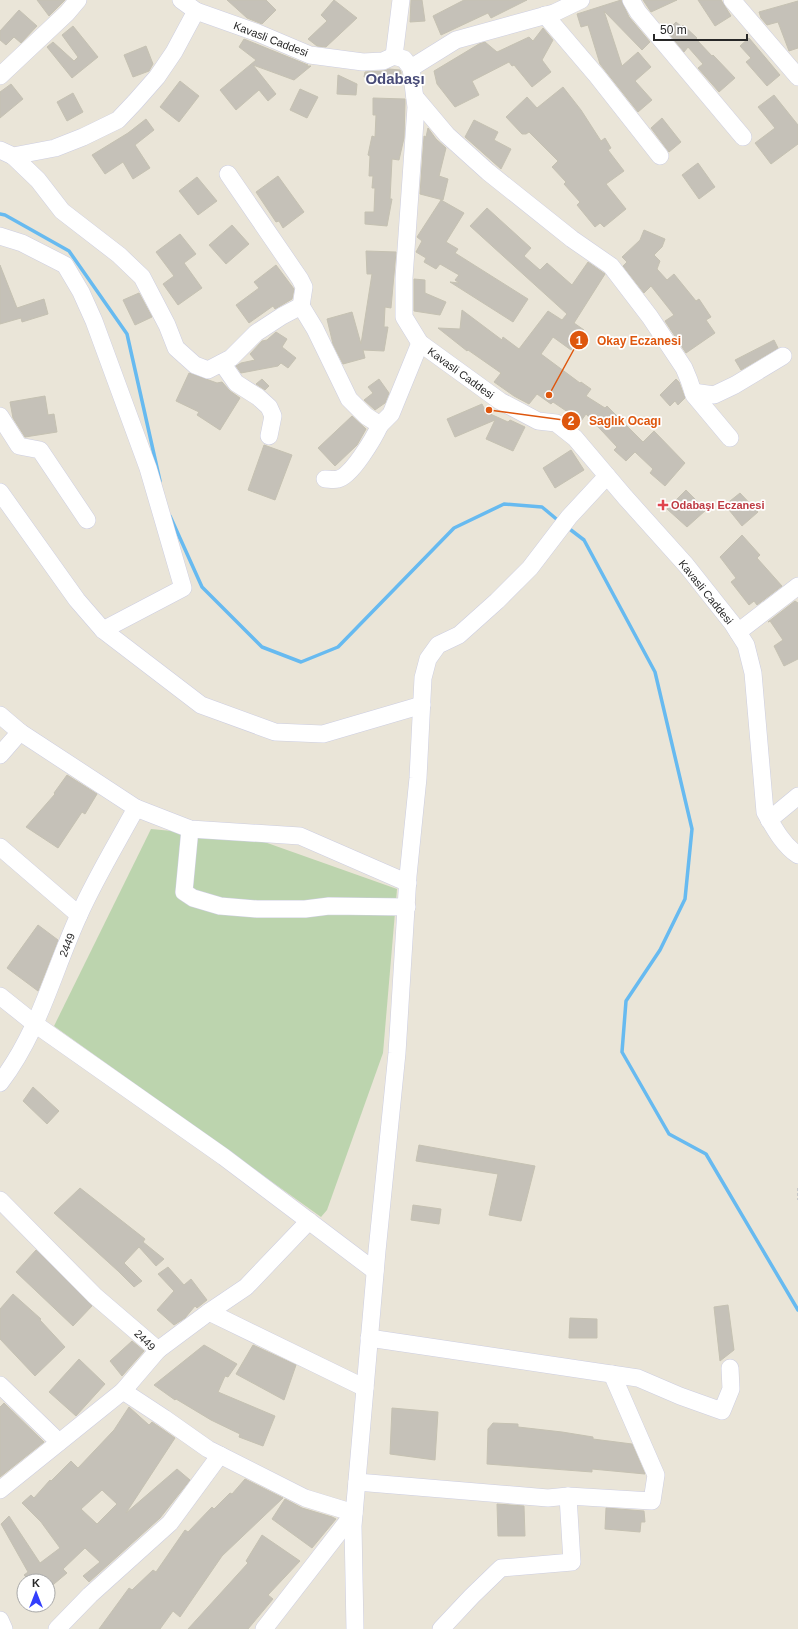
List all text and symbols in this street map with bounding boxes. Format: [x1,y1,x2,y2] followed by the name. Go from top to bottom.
[654,16,747,42] scale bar
[232,19,310,59] street label: Kavasli Caddesi
[660,23,687,37] text: 50 m
[365,70,425,87] district label: Odabaşı
[569,328,689,352] callout: Okay Eczanesi
[576,334,583,348] text: 1
[597,334,681,348] text: Okay Eczanesi
[426,345,496,401] street label: Kavasli Caddesi
[561,409,669,433] callout: Saglık Ocagı
[568,414,575,428] text: 2
[589,414,661,428] text: Saglık Ocagı
[671,499,765,511] place label: Odabaşı Eczanesi
[658,500,668,510] marker: Odabaşı Eczanesi
[677,558,735,626] street label: Kavasli Caddesi
[57,931,77,959] street label: 2449
[132,1327,158,1353] street label: 2449
[16,1573,56,1613] north arrow
[32,1577,40,1589] text: K

